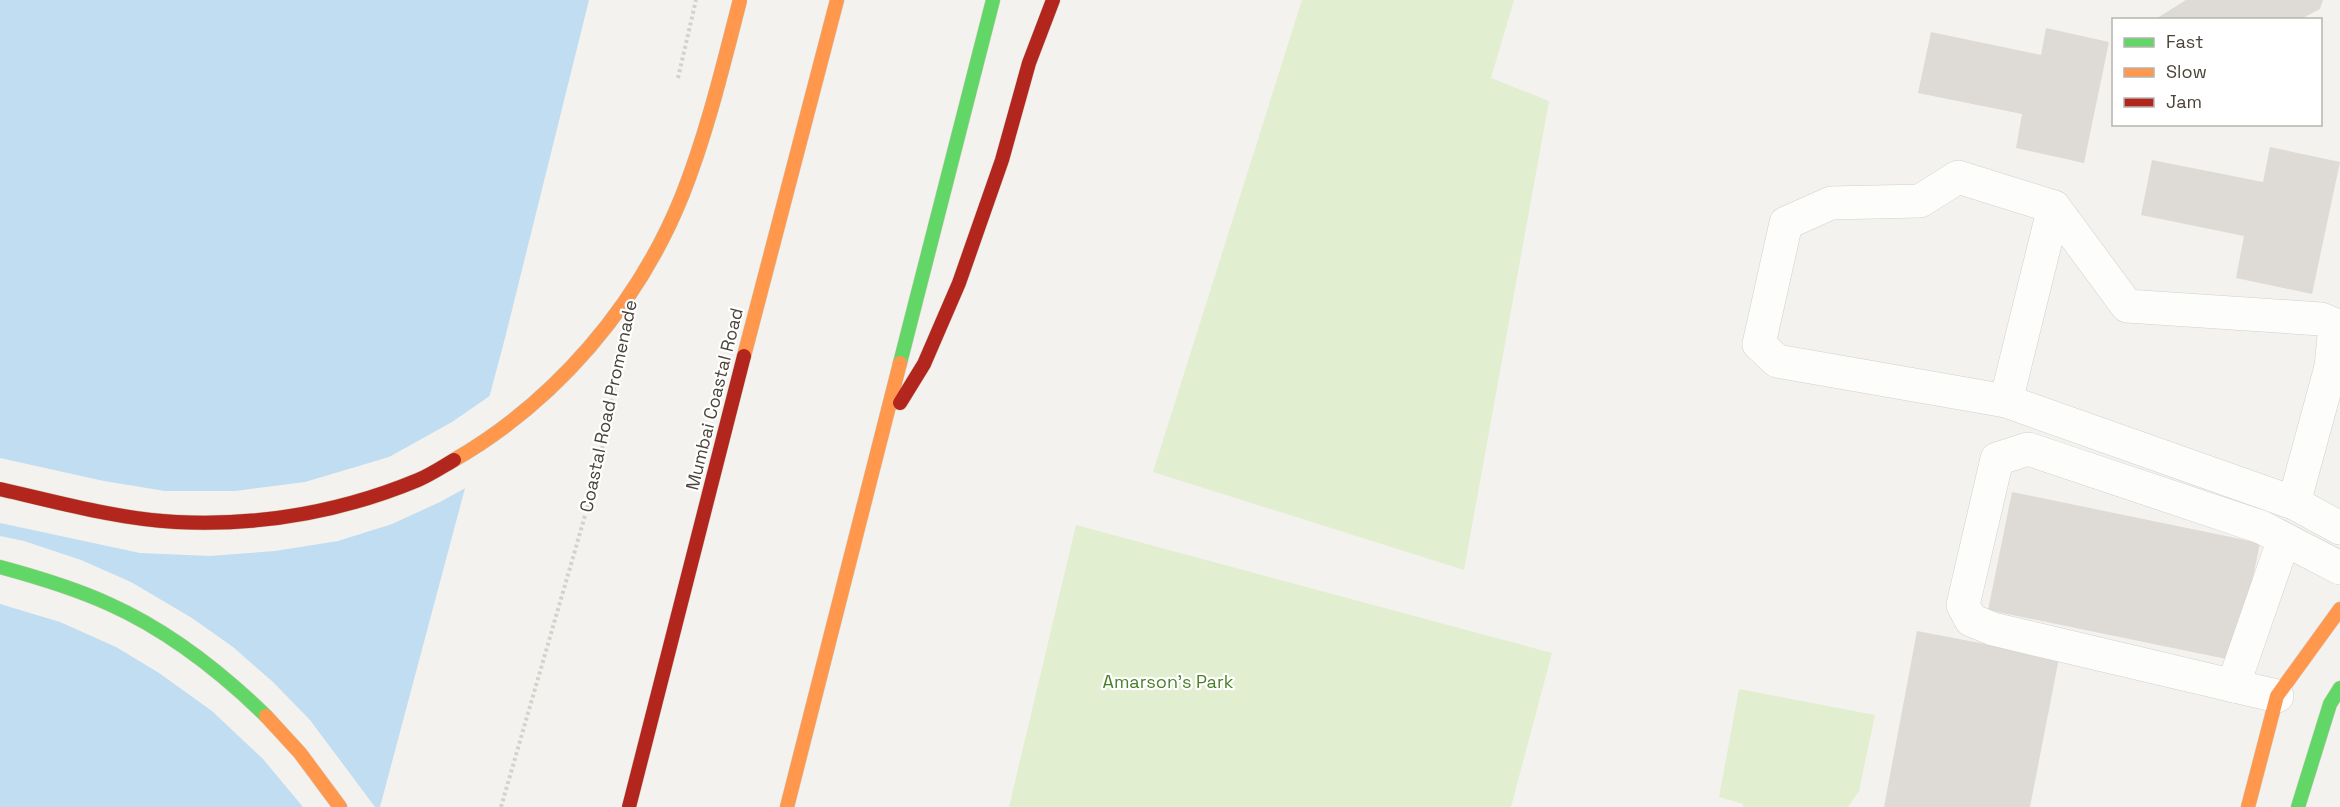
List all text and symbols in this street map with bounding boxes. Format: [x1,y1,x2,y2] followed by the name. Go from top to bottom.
[2112,18,2322,126] legend
[2166,30,2203,53] text: Fast
[2166,60,2207,83] text: Slow
[2166,90,2202,113] text: Jam
[574,298,642,514] street label: Coastal Road Promenade
[680,305,748,493] street label: Mumbai Coastal Road
[1103,670,1234,693] park label: Amarson's Park

